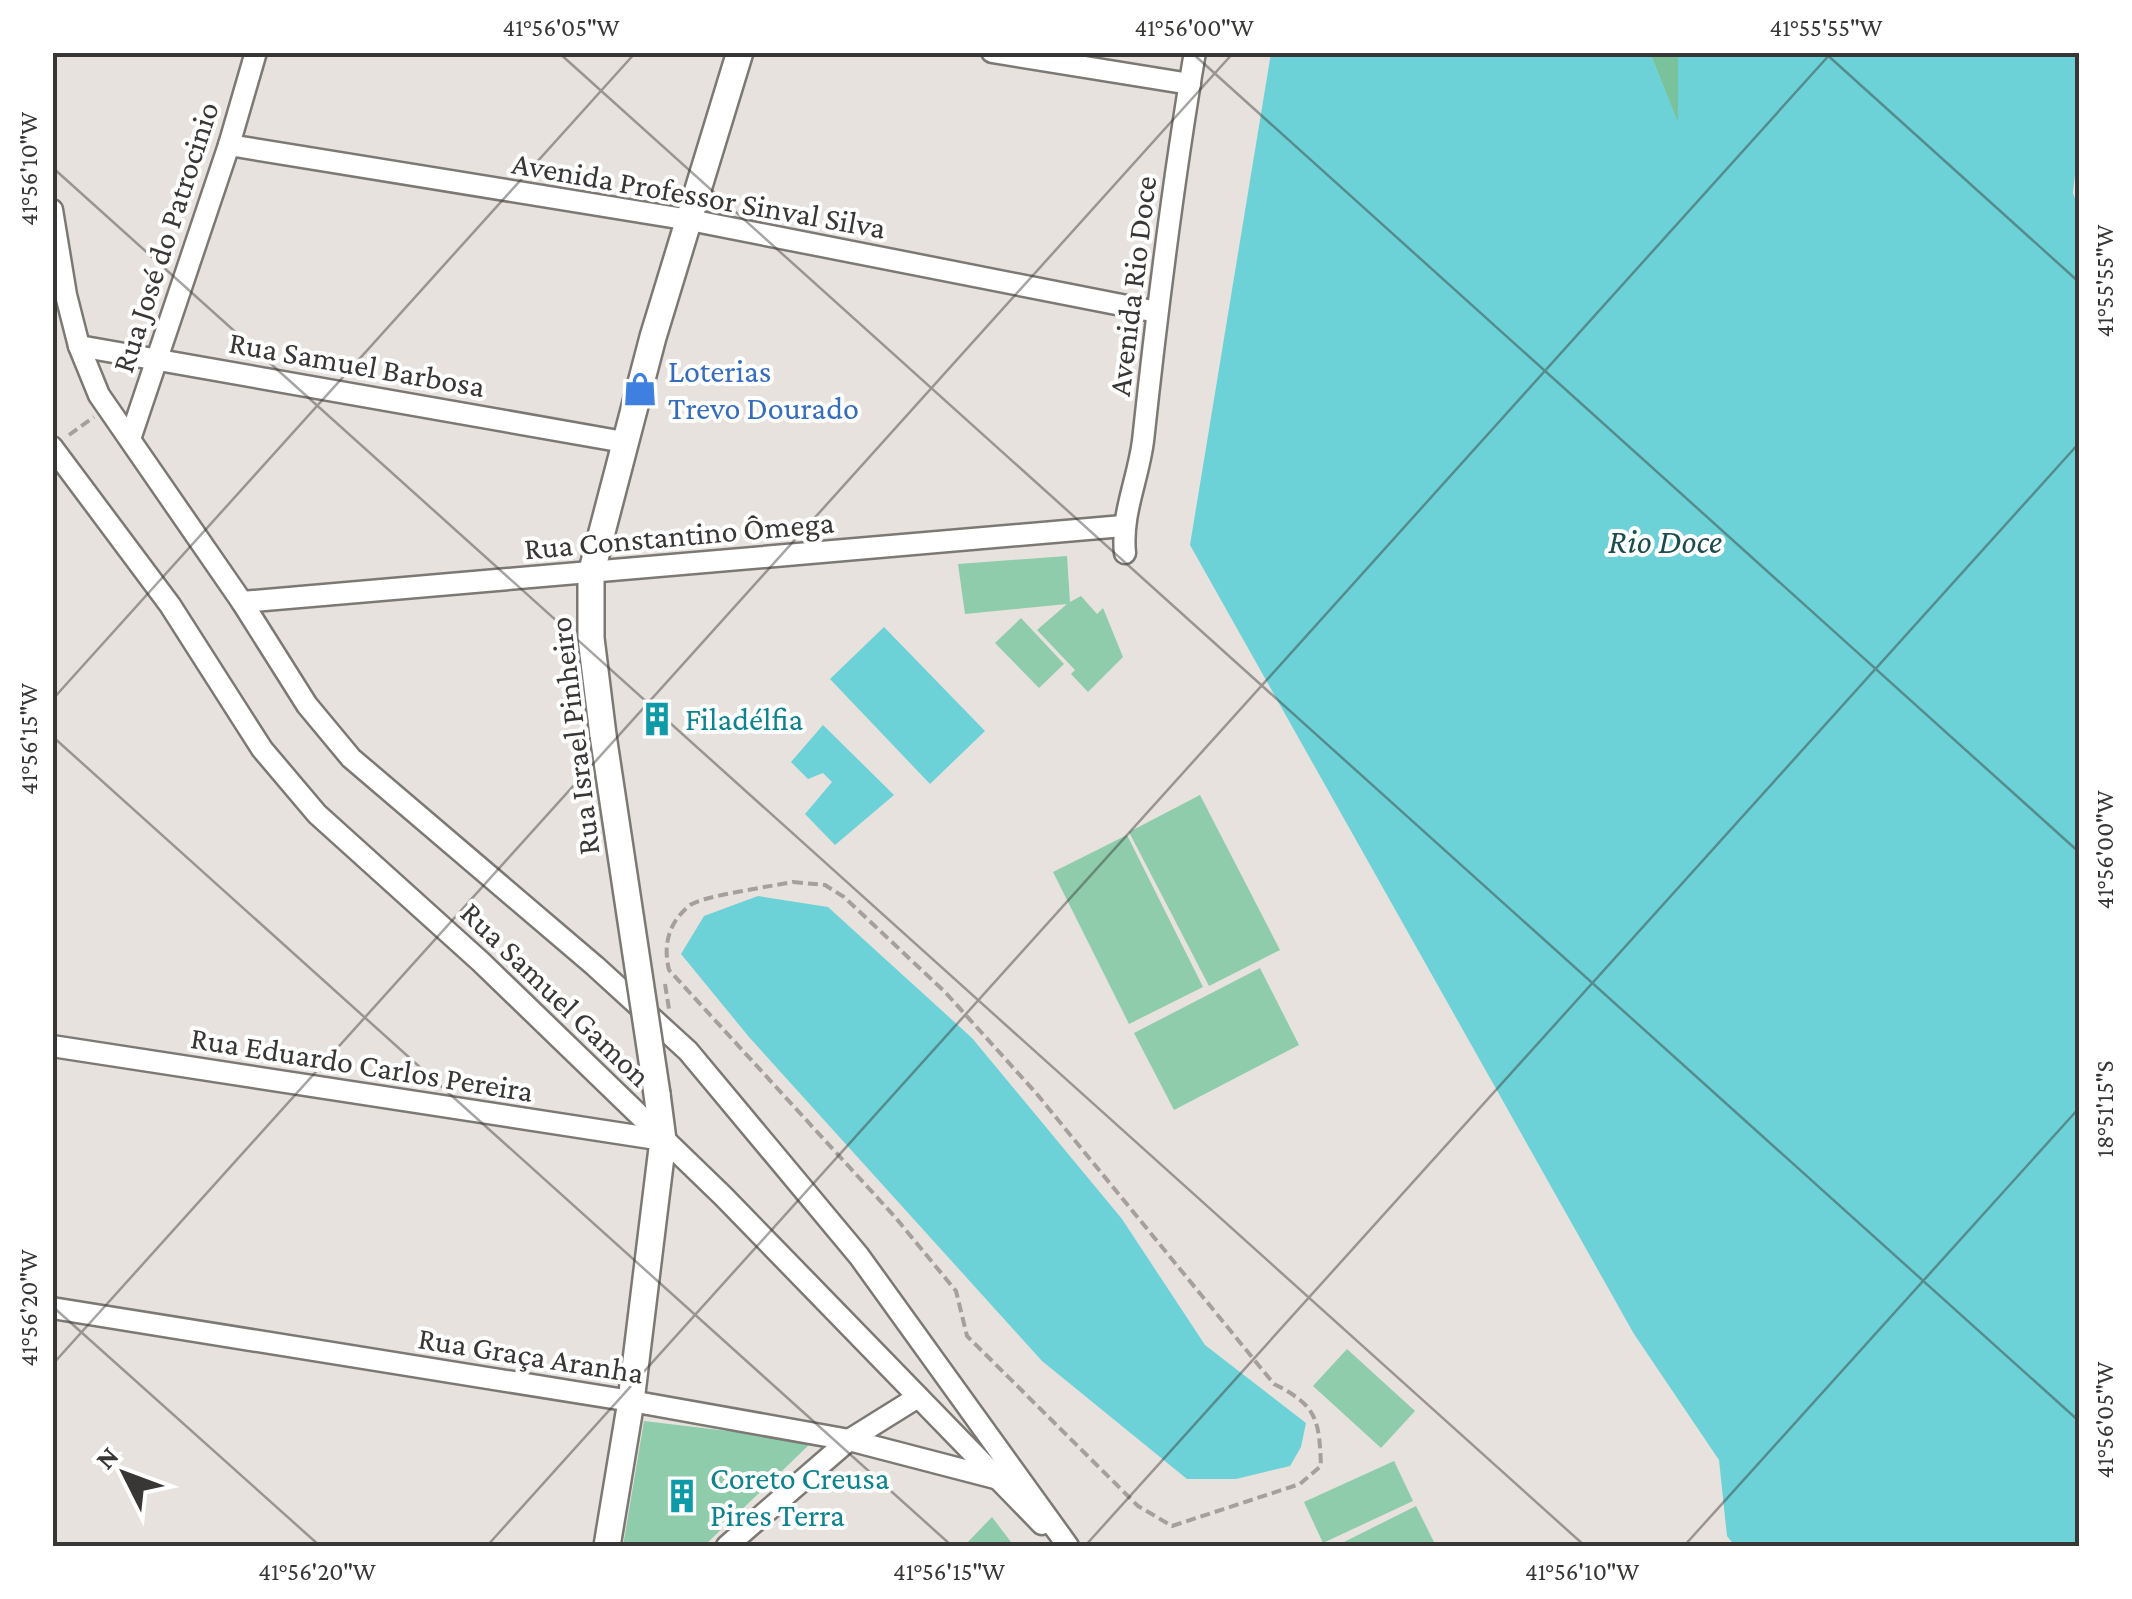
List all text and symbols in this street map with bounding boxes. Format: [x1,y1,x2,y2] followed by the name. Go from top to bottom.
[502,14,620,41] text: 41°56'05"W
[1134,14,1254,41] text: 41°56'00"W
[1769,14,1883,41] text: 41°55'55"W
[104,97,226,377] street label: Rua José do Patrocinio
[15,112,42,226] text: 41°56'10"W
[509,144,889,246] street label: Avenida Professor Sinval Silva
[1101,174,1163,398] street label: Avenida Rio Doce
[2091,224,2118,338] text: 41°55'55"W
[226,324,488,404] street label: Rua Samuel Barbosa
[668,353,859,426] place label: Loterias Trevo Dourado
[621,370,659,408] shop icon: Loterias Trevo Dourado
[522,503,836,566] street label: Rua Constantino Ômega
[1608,522,1722,561] water label: Rio Doce
[542,615,606,857] street label: Rua Israel Pinheiro
[15,683,42,795] text: 41°56'15"W
[638,700,676,738] building icon: Filadélfia
[685,701,804,737] place label: Filadélfia
[2091,790,2118,910] text: 41°56'00"W
[454,894,658,1094] street label: Rua Samuel Gamon
[188,1019,536,1109] street label: Rua Eduardo Carlos Pereira
[2091,1061,2118,1157] text: 18°51'15"S
[15,1249,42,1367] text: 41°56'20"W
[416,1319,647,1391] street label: Rua Graça Aranha
[2091,1361,2118,1479] text: 41°56'05"W
[75,1424,175,1524] north arrow
[89,1440,125,1475] text: N
[710,1460,890,1533] place label: Coreto Creusa Pires Terra
[663,1477,701,1515] building icon: Coreto Creusa Pires Terra
[258,1558,376,1585] text: 41°56'20"W
[893,1558,1005,1585] text: 41°56'15"W
[1525,1558,1639,1585] text: 41°56'10"W

